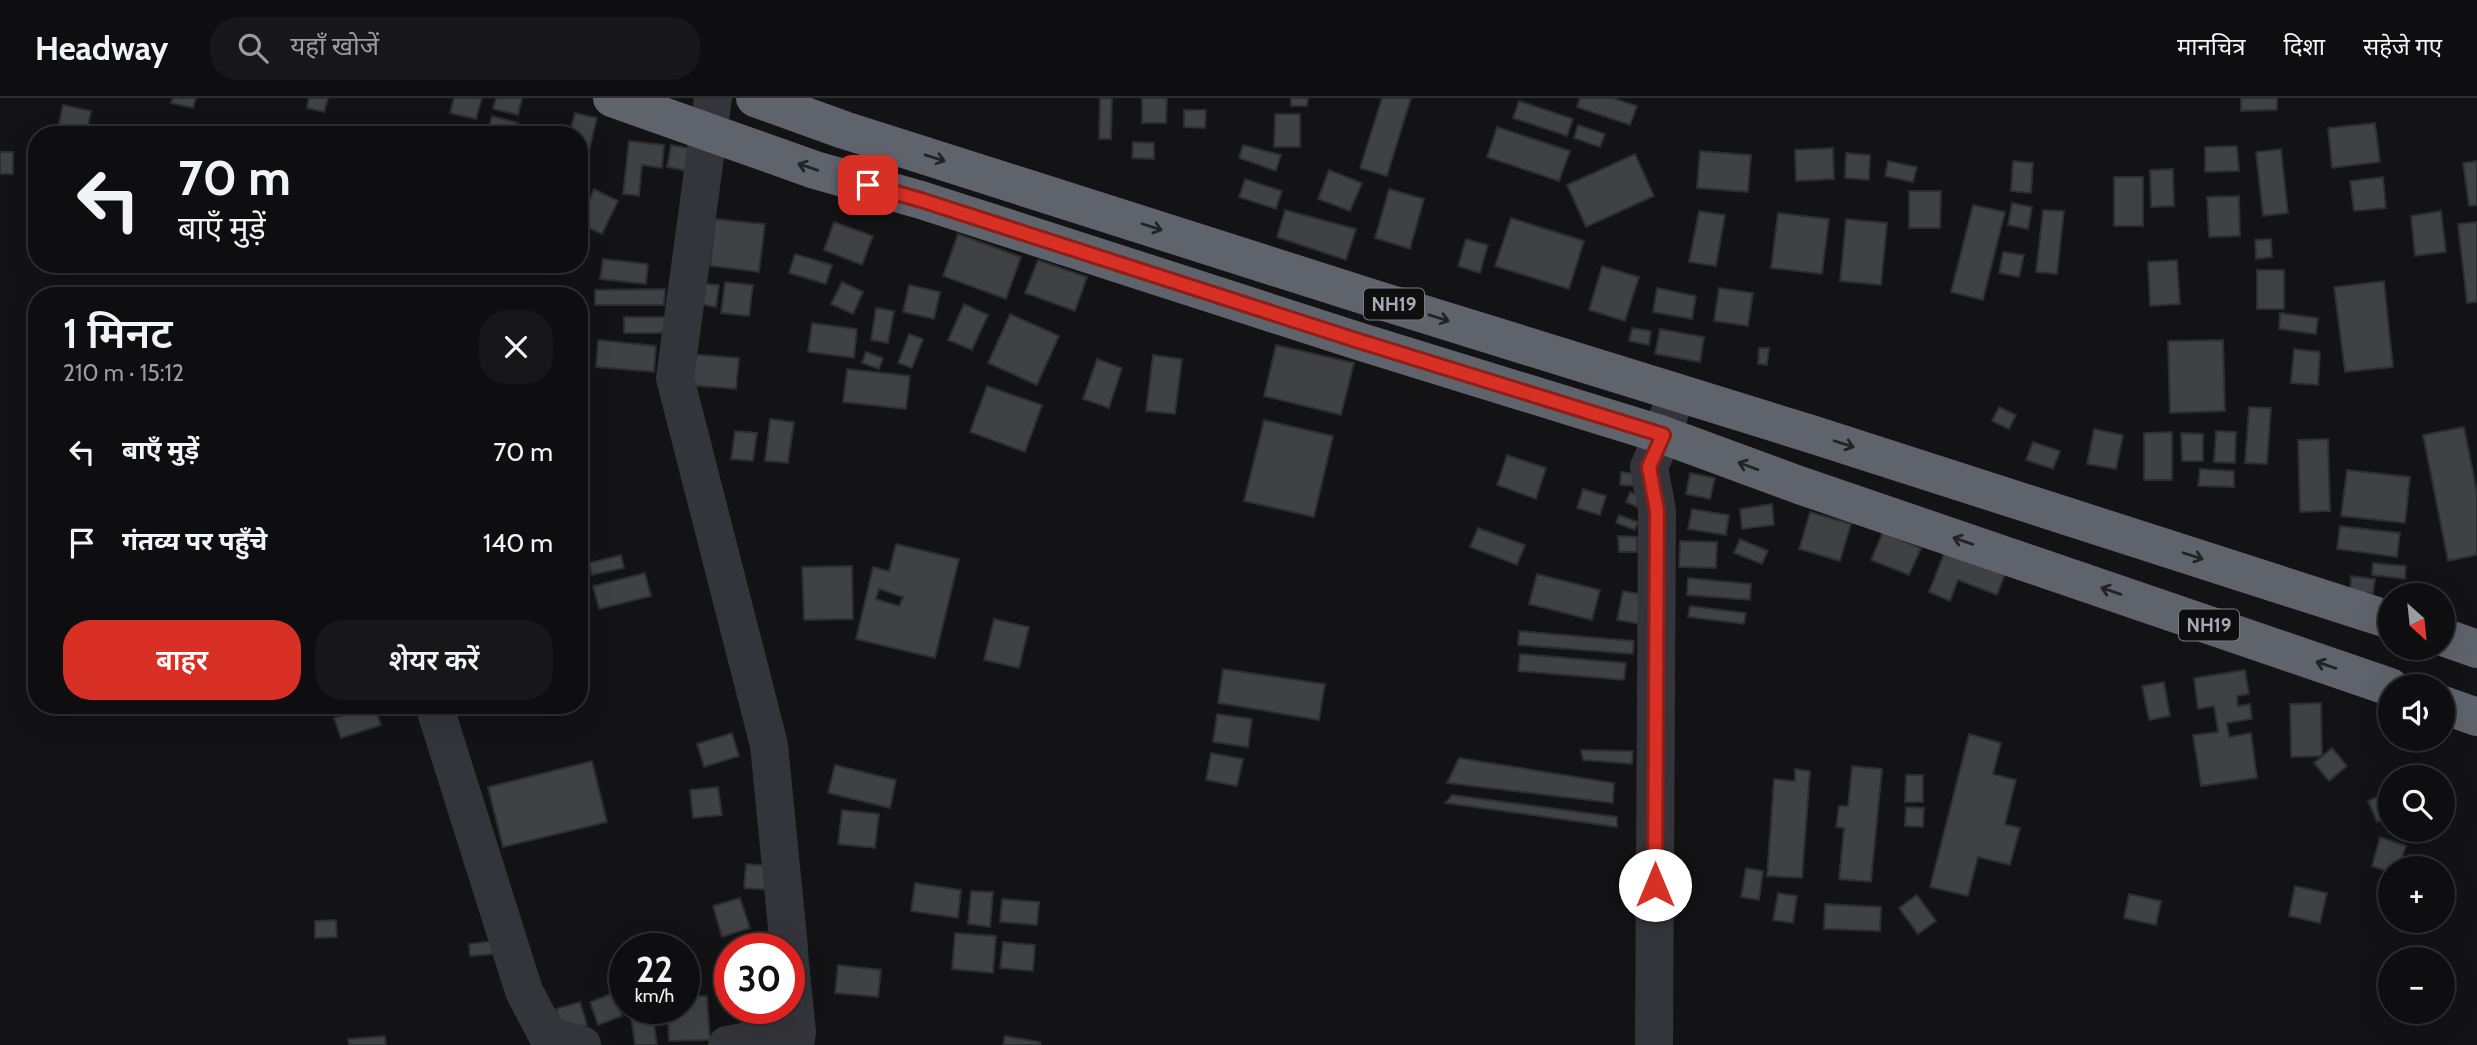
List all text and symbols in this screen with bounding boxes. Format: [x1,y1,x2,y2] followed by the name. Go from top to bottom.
[210,17,700,80] search box
[35,28,168,68] text: Headway
[234,29,272,67] icon: search
[290,30,379,62] text: यहाँ खोजें
[2177,32,2246,61] text: मानचित्र
[2284,32,2325,61] text: दिशा
[2363,32,2442,61] text: सहेजे गए
[178,148,291,207] text: 70 m
[924,153,946,166] one-way arrow
[63,154,154,245] icon: left
[838,155,898,215] pin
[797,160,819,173] one-way arrow
[849,166,887,204] icon: arrive
[178,208,266,247] text: बाएँ मुड़ें
[1141,222,1163,235] one-way arrow
[1364,288,1424,320] road number: NH19
[63,307,173,359] text: 1 मिनट
[479,310,553,384] button: close
[1428,313,1450,326] one-way arrow
[63,359,184,387] text: 210 m · 15:12
[63,433,101,471] icon: left
[122,434,199,466] text: बाएँ मुड़ें
[493,436,553,468] text: 70 m
[1832,439,1854,451] one-way arrow
[1738,459,1760,471] one-way arrow
[63,524,101,562] icon: arrive
[122,525,267,557] text: गंतव्य पर पहुँचे
[483,527,553,559] text: 140 m
[1953,533,1975,546] one-way arrow
[2182,551,2204,564] one-way arrow
[2378,583,2455,660] north arrow
[2378,583,2455,1024] map controls
[2100,584,2122,596] one-way arrow
[2179,610,2239,640] road number: NH19
[63,620,301,700] button: बाहर
[315,620,553,700] button: शेयर करें
[2315,658,2337,671] one-way arrow
[2378,674,2455,751] button: sound
[2378,765,2455,842] button: search
[1618,848,1692,922] position arrow
[2378,856,2455,933] button: +
[714,933,805,1024] speed limit sign: 30
[2378,947,2455,1024] button: −
[636,948,673,991] text: 22
[635,985,674,1007] text: km/h

